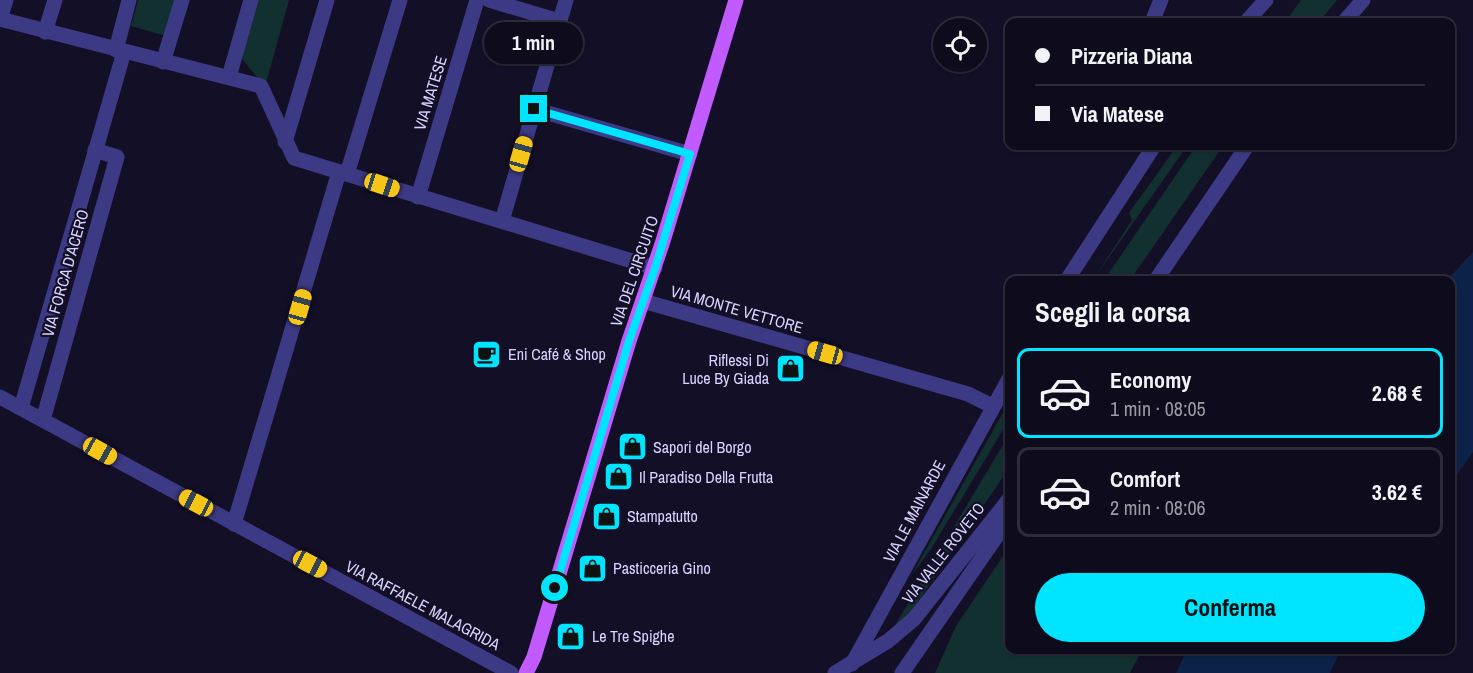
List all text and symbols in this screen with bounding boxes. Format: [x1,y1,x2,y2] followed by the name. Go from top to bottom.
[933,18,987,72] map controls
[933,18,987,72] button: locate
[484,22,584,64] callout: 1 min
[512,29,555,56] text: 1 min
[1071,41,1192,71] text: Pizzeria Diana
[408,53,452,133] street label: VIA MATESE
[520,95,547,122] route end
[1071,99,1164,129] text: Via Matese
[507,134,535,174] car
[362,171,402,199] car
[36,207,94,339] street label: VIA FORCA D'ACERO
[605,213,663,329] street label: VIA DEL CIRCUITO
[668,280,806,338] street label: VIA MONTE VETTORE
[286,287,314,327] car
[1035,294,1190,330] text: Scegli la corsa
[471,338,503,370] cafe icon: Eni Café & Shop
[805,339,845,367] car
[508,343,606,365] place label: Eni Café & Shop
[682,349,770,389] place label: Riflessi Di Luce By Giada
[774,353,806,385] shop icon: Riflessi Di Luce By Giada
[1110,365,1191,395] text: Economy
[1038,366,1092,420] icon: car
[1372,378,1422,408] text: 2.68 €
[1110,395,1206,422] text: 1 min · 08:05
[616,431,648,463] shop icon: Sapori del Borgo
[80,434,120,468] car
[653,436,751,458] place label: Sapori del Borgo
[878,456,950,566] street label: VIA LE MAINARDE
[602,461,634,493] shop icon: Il Paradiso Della Frutta
[1110,464,1180,494] text: Comfort
[1038,465,1092,519] icon: car
[639,466,774,488] place label: Il Paradiso Della Frutta
[1372,477,1422,507] text: 3.62 €
[176,487,216,519] car
[1110,494,1206,521] text: 2 min · 08:06
[897,498,989,608] street label: VIA VALLE ROVETO
[590,500,622,532] shop icon: Stampatutto
[627,505,698,527] place label: Stampatutto
[290,548,330,580] car
[576,552,608,584] shop icon: Pasticceria Gino
[342,555,504,655] street label: VIA RAFFAELE MALAGRIDA
[613,557,711,579] place label: Pasticceria Gino
[1035,573,1425,642] button: Conferma
[541,574,568,601] route start
[555,620,587,652] shop icon: Le Tre Spighe
[592,625,674,647] place label: Le Tre Spighe

